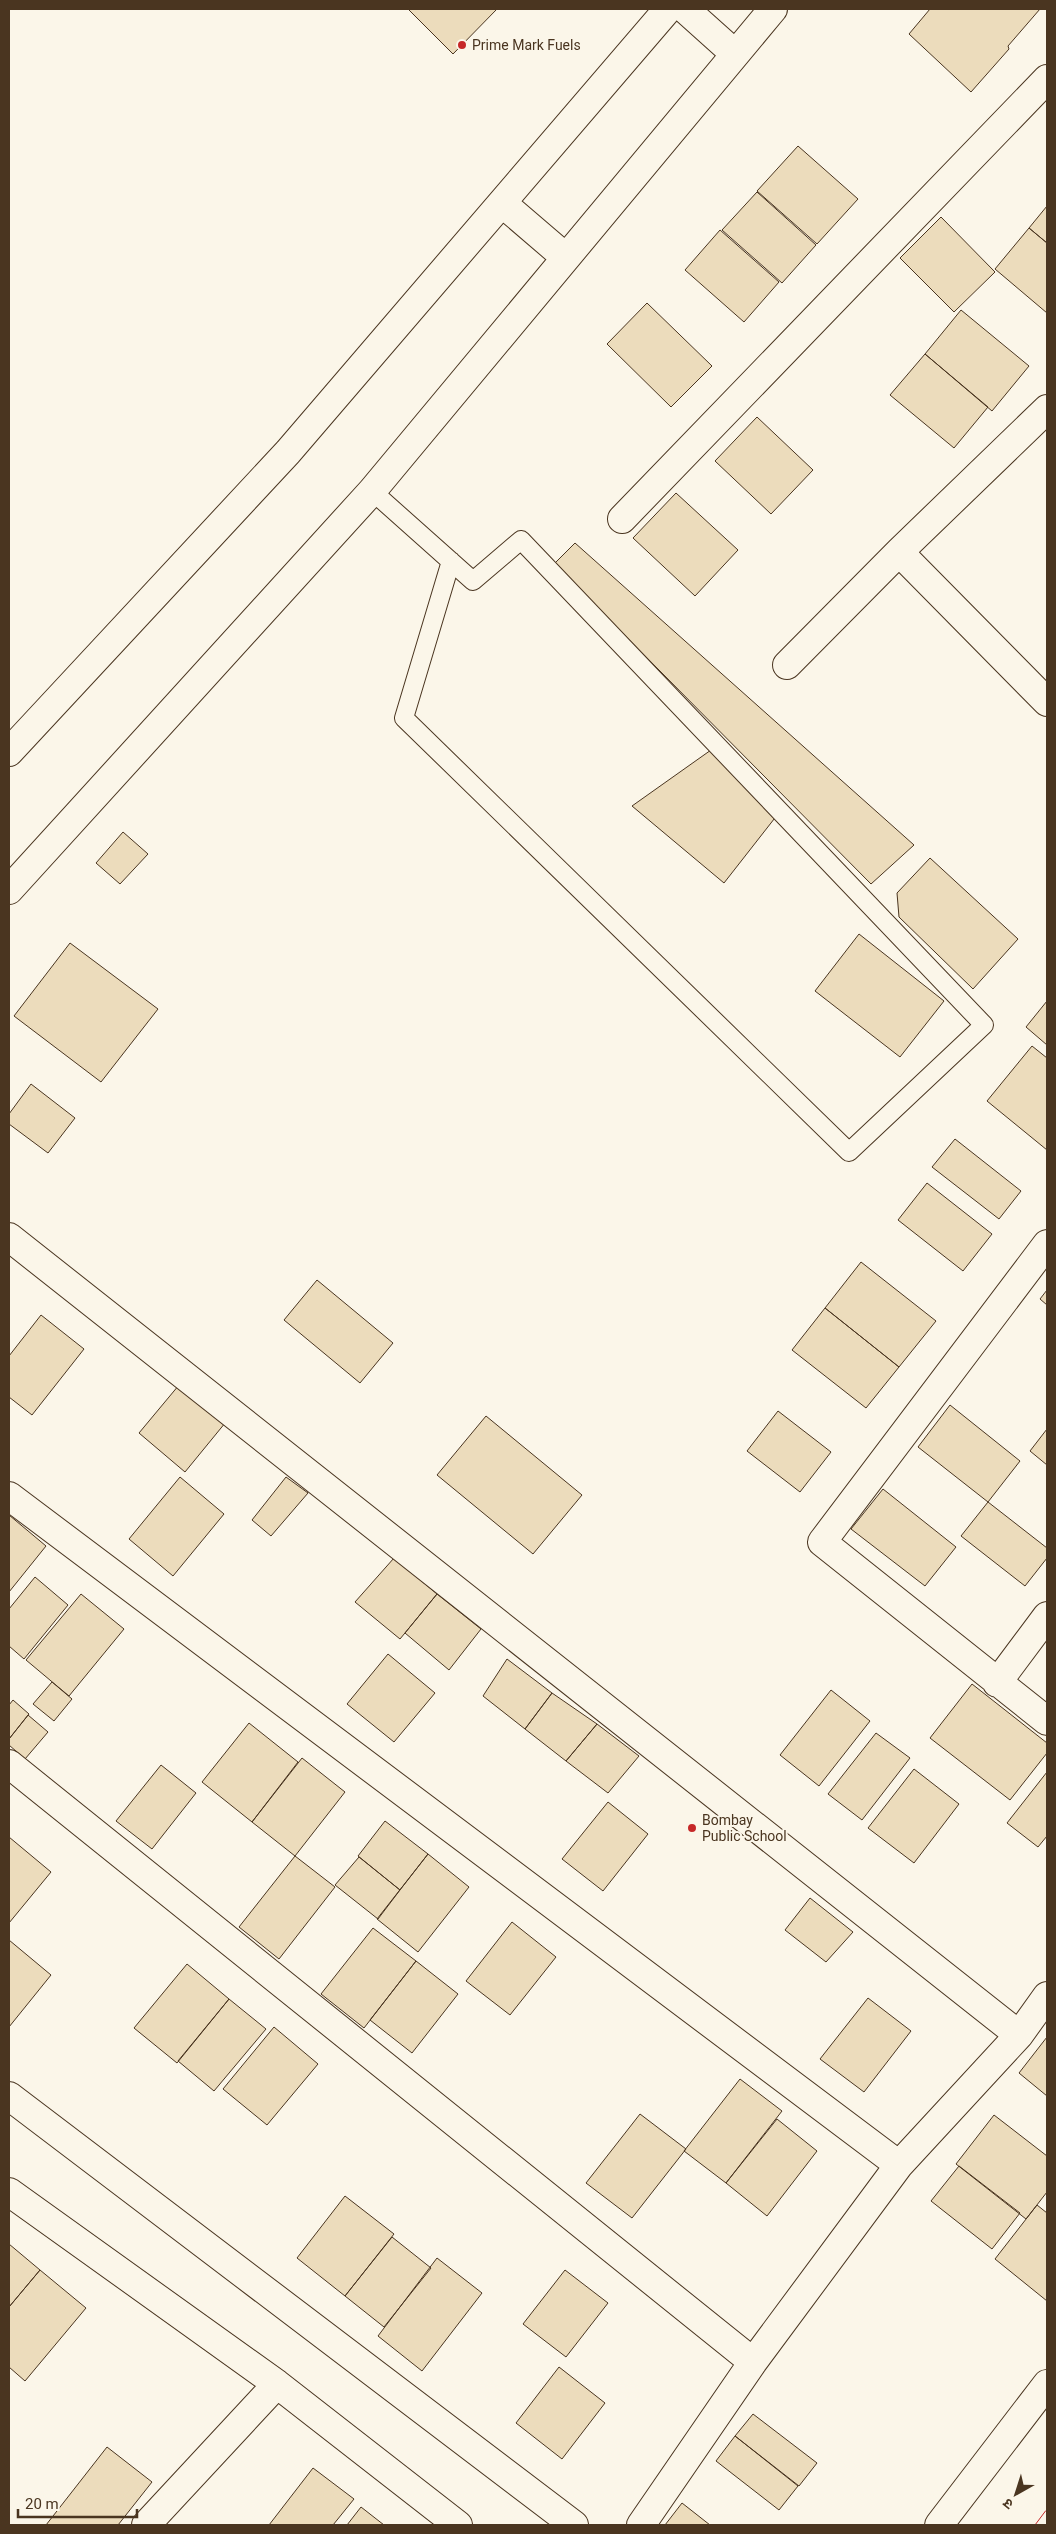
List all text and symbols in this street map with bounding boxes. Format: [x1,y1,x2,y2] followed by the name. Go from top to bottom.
[472,37,581,53] place label: Prime Mark Fuels
[456,39,468,51] marker: Prime Mark Fuels
[702,1812,787,1844] place label: Bombay Public School
[686,1822,698,1834] marker: Bombay Public School
[991,2469,1041,2519] north arrow
[18,2486,136,2518] scale bar
[25,2495,59,2513] text: 20 m
[999,2495,1016,2513] text: उ

